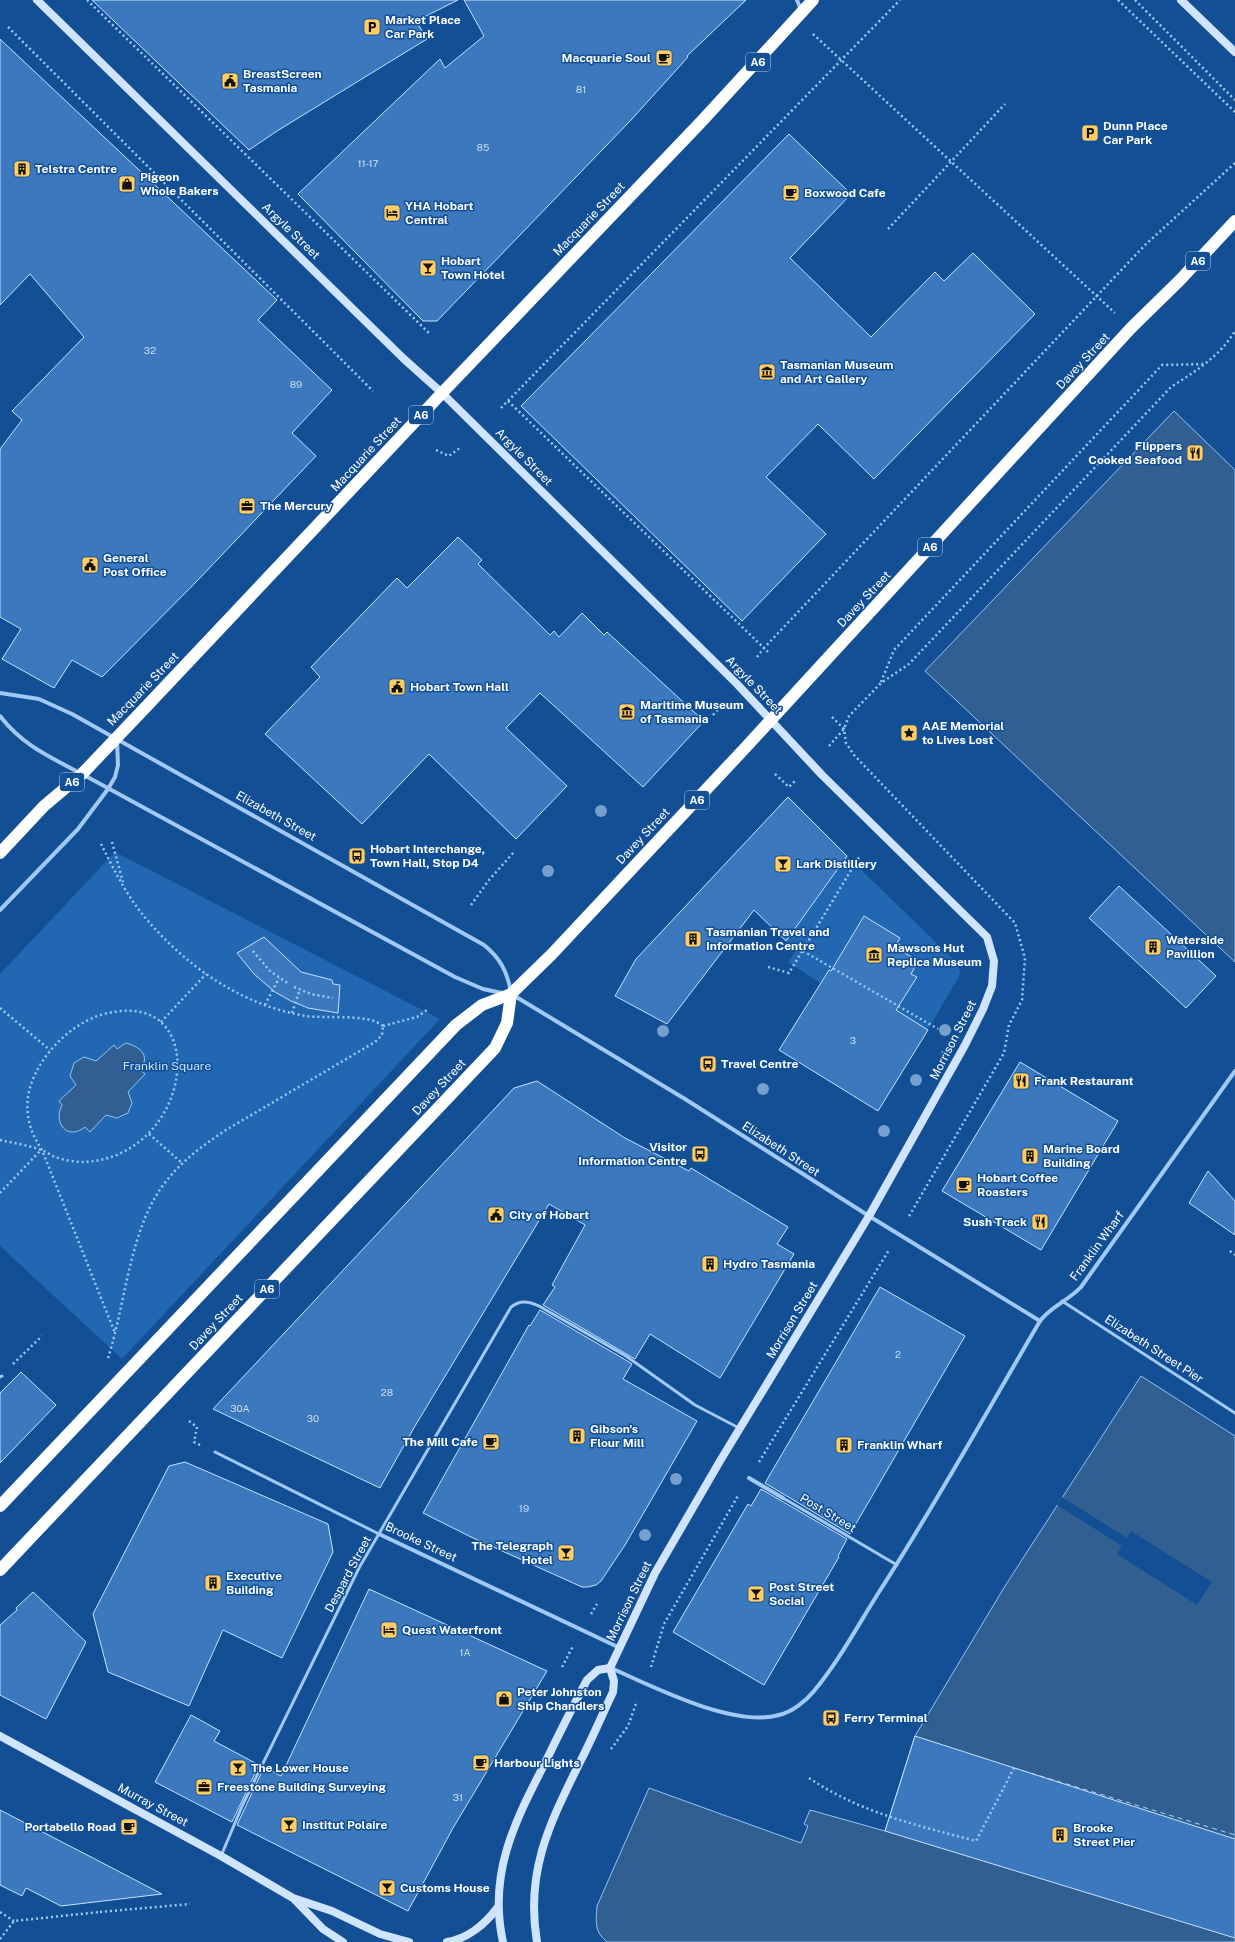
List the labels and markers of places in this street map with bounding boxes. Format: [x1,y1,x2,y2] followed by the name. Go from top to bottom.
[385,13,461,41] place label: Market Place Car Park
[362,17,382,37] parking icon: Market Place Car Park
[654,48,674,68] cafe icon: Macquarie Soul
[561,51,651,65] place label: Macquarie Soul
[243,67,322,95] place label: BreastScreen Tasmania
[220,71,240,91] public building icon: BreastScreen Tasmania
[1103,119,1168,147] place label: Dunn Place Car Park
[1080,123,1100,143] parking icon: Dunn Place Car Park
[12,159,32,179] building icon: Telstra Centre
[35,162,117,176] place label: Telstra Centre
[140,170,219,198] place label: Pigeon Whole Bakers
[117,174,137,194] shop icon: Pigeon Whole Bakers
[781,183,801,203] cafe icon: Boxwood Cafe
[804,186,886,200] place label: Boxwood Cafe
[405,199,474,227] place label: YHA Hobart Central
[382,203,402,223] hotel icon: YHA Hobart Central
[441,254,505,282] place label: Hobart Town Hotel
[418,258,438,278] bar icon: Hobart Town Hotel
[780,358,894,386] place label: Tasmanian Museum and Art Gallery
[757,362,777,382] museum icon: Tasmanian Museum and Art Gallery
[1088,439,1182,467] place label: Flippers Cooked Seafood
[1185,443,1205,463] restaurant icon: Flippers Cooked Seafood
[237,496,257,516] office icon: The Mercury
[260,499,333,513] place label: The Mercury
[103,551,167,579] place label: General Post Office
[80,555,100,575] public building icon: General Post Office
[387,677,407,697] public building icon: Hobart Town Hall
[410,680,509,694] place label: Hobart Town Hall
[640,698,744,726] place label: Maritime Museum of Tasmania
[617,702,637,722] museum icon: Maritime Museum of Tasmania
[922,719,1004,747] place label: AAE Memorial to Lives Lost
[899,723,919,743] place icon: AAE Memorial to Lives Lost
[370,842,485,870] place label: Hobart Interchange, Town Hall, Stop D4
[347,846,367,866] bus stop icon: Hobart Interchange, Town Hall, Stop D4
[773,854,793,874] bar icon: Lark Distillery
[796,857,877,871] place label: Lark Distillery
[706,925,830,953] place label: Tasmanian Travel and Information Centre
[683,929,703,949] building icon: Tasmanian Travel and Information Centre
[1166,933,1224,961] place label: Waterside Pavillion
[1143,937,1163,957] building icon: Waterside Pavillion
[887,941,982,969] place label: Mawsons Hut Replica Museum
[864,945,884,965] museum icon: Mawsons Hut Replica Museum
[698,1054,718,1074] bus stop icon: Travel Centre
[721,1057,799,1071] place label: Travel Centre
[1011,1071,1031,1091] restaurant icon: Frank Restaurant
[1034,1074,1134,1088] place label: Frank Restaurant
[578,1140,687,1168] place label: Visitor Information Centre
[1043,1142,1120,1170] place label: Marine Board Building
[690,1144,710,1164] bus stop icon: Visitor Information Centre
[1020,1146,1040,1166] building icon: Marine Board Building
[977,1171,1058,1199] place label: Hobart Coffee Roasters
[954,1175,974,1195] cafe icon: Hobart Coffee Roasters
[486,1205,506,1225] public building icon: City of Hobart
[509,1208,589,1222] place label: City of Hobart
[1030,1212,1050,1232] restaurant icon: Sush Track
[963,1215,1027,1229] place label: Sush Track
[700,1254,720,1274] building icon: Hydro Tasmania
[723,1257,815,1271] place label: Hydro Tasmania
[590,1422,645,1450] place label: Gibson's Flour Mill
[567,1426,587,1446] building icon: Gibson's Flour Mill
[481,1432,501,1452] cafe icon: The Mill Cafe
[402,1435,478,1449] place label: The Mill Cafe
[834,1435,854,1455] building icon: Franklin Wharf
[857,1438,942,1452] place label: Franklin Wharf
[472,1539,553,1567] place label: The Telegraph Hotel
[556,1543,576,1563] bar icon: The Telegraph Hotel
[226,1569,282,1597] place label: Executive Building
[203,1573,223,1593] building icon: Executive Building
[769,1580,834,1608] place label: Post Street Social
[746,1584,766,1604] bar icon: Post Street Social
[379,1620,399,1640] hotel icon: Quest Waterfront
[402,1623,502,1637] place label: Quest Waterfront
[517,1685,604,1713] place label: Peter Johnston Ship Chandlers
[494,1689,514,1709] shop icon: Peter Johnston Ship Chandlers
[821,1708,841,1728] bus stop icon: Ferry Terminal
[844,1711,928,1725] place label: Ferry Terminal
[471,1753,491,1773] cafe icon: Harbour Lights
[494,1756,580,1770] place label: Harbour Lights
[228,1758,248,1778] bar icon: The Lower House
[251,1761,349,1775] place label: The Lower House
[194,1777,214,1797] office icon: Freestone Building Surveying
[217,1780,386,1794] place label: Freestone Building Surveying
[279,1815,299,1835] bar icon: Institut Polaire
[119,1817,139,1837] cafe icon: Portabello Road
[302,1818,387,1832] place label: Institut Polaire
[25,1820,116,1834] place label: Portabello Road
[1073,1821,1135,1849] place label: Brooke Street Pier
[1050,1825,1070,1845] building icon: Brooke Street Pier
[377,1878,397,1898] bar icon: Customs House
[400,1881,490,1895] place label: Customs House

